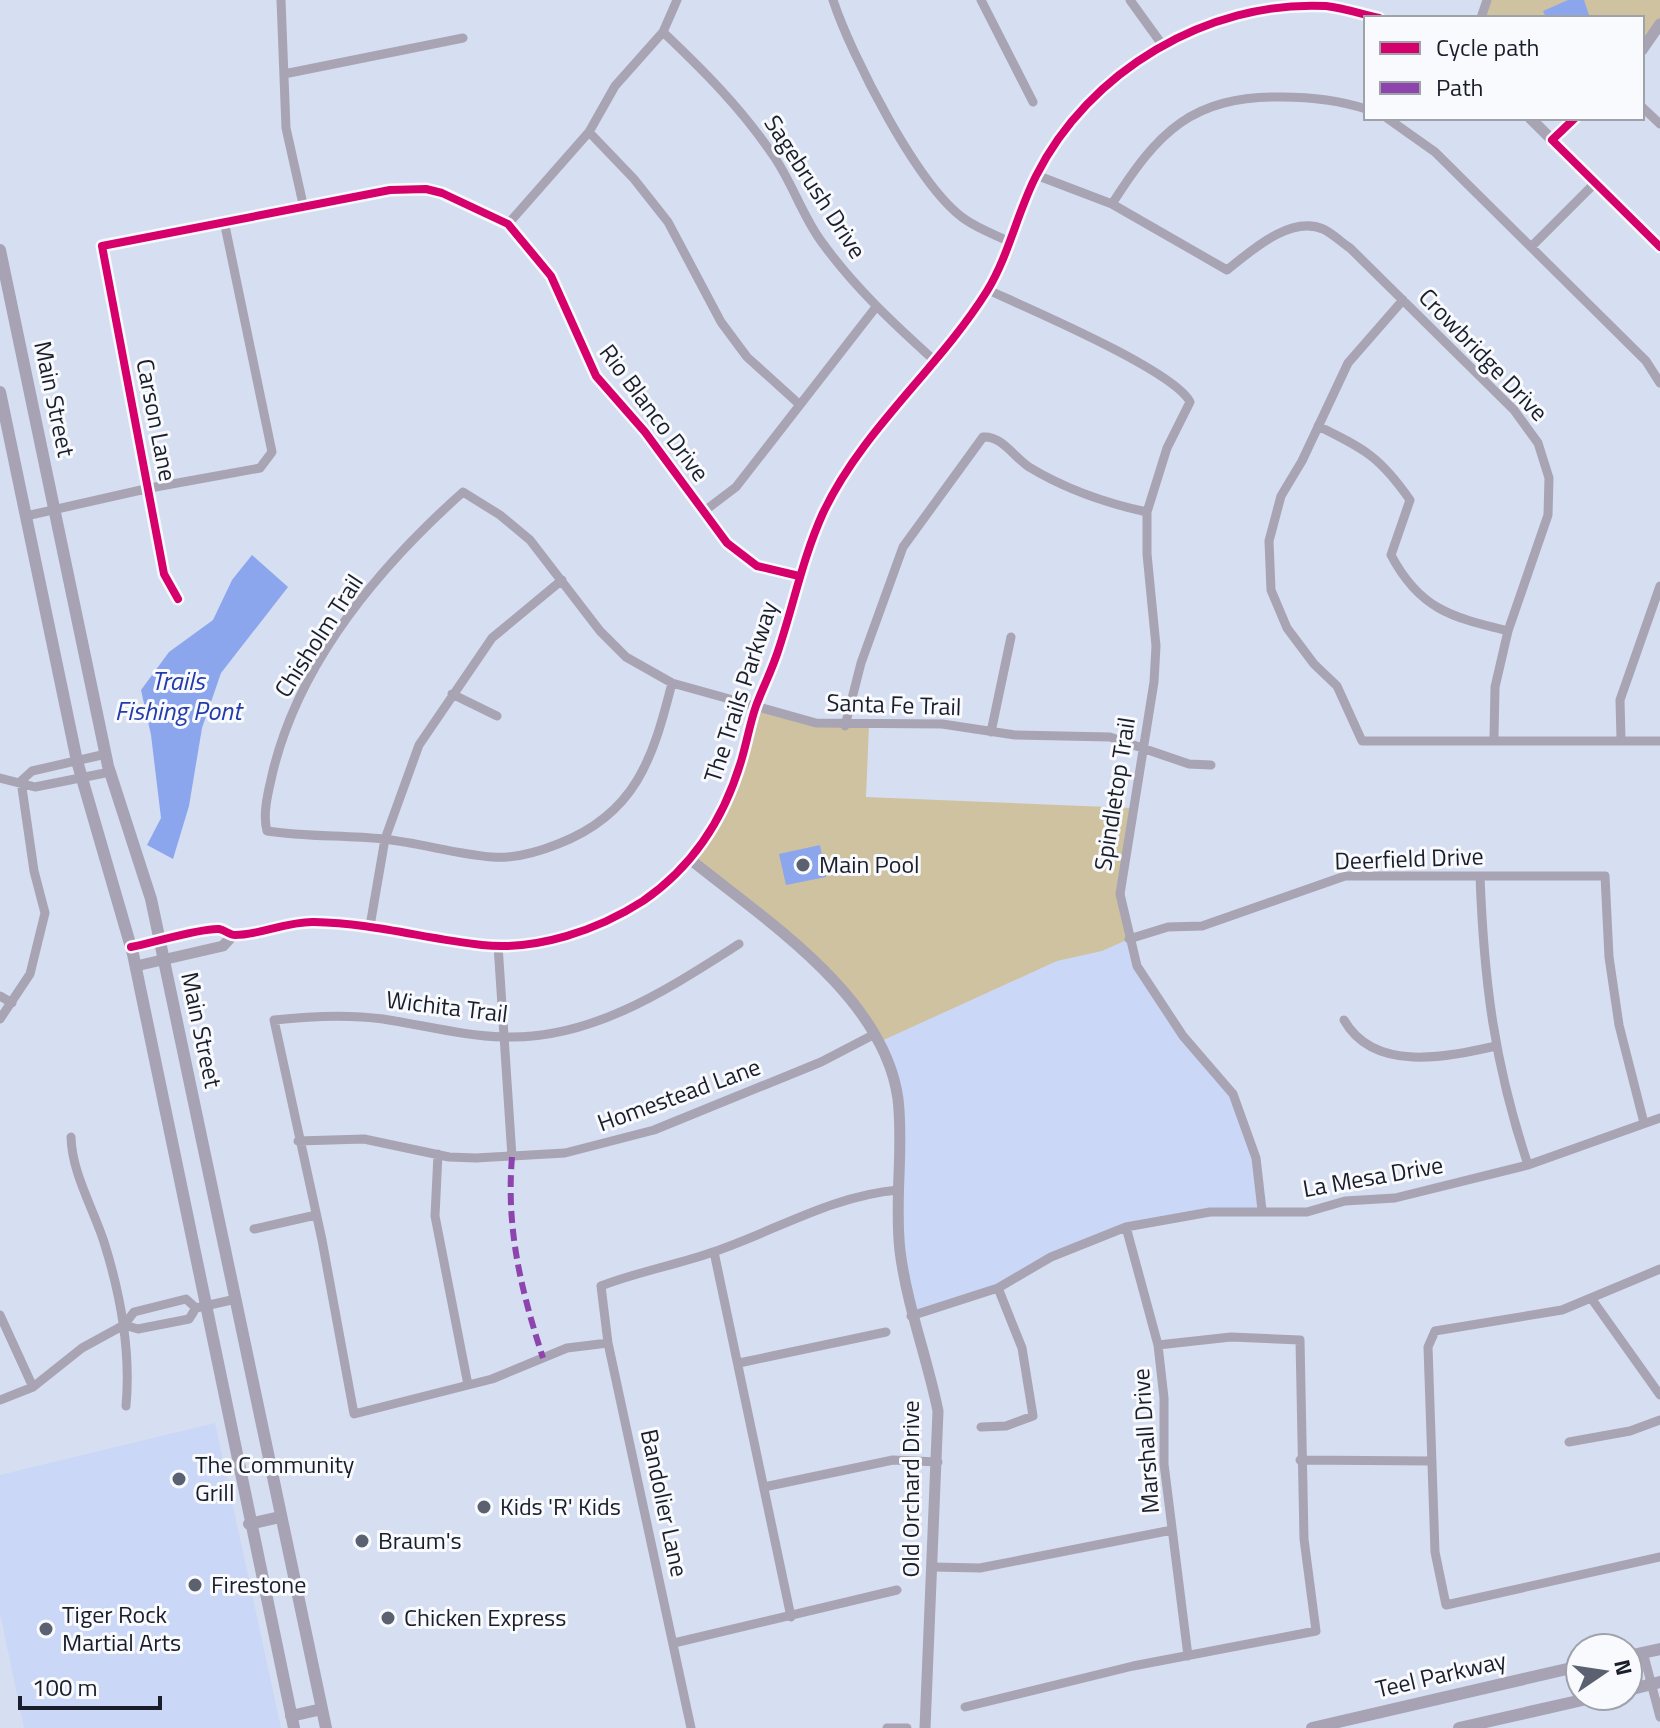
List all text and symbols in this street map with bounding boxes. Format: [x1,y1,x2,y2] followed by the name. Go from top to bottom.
[1364,16,1644,120] legend
[1436,29,1539,65] text: Cycle path
[1436,69,1483,105] text: Path
[756,107,876,265] street label: Sagebrush Drive
[1411,280,1557,429] street label: Crowbridge Drive
[591,336,719,489] street label: Rio Blanco Drive
[25,338,85,461] street label: Main Street
[127,356,186,484] street label: Carson Lane
[265,567,372,704] street label: Chisholm Trail
[694,596,786,787] street label: The Trails Parkway
[115,661,244,730] water label: Trails Fishing Pont
[826,684,962,724] street label: Santa Fe Trail
[1084,715,1144,873] street label: Spindletop Trail
[1334,837,1484,879] street label: Deerfield Drive
[819,846,920,882] place label: Main Pool
[794,856,812,874] marker: Main Pool
[172,969,232,1092] street label: Main Street
[384,981,510,1031] street label: Wichita Trail
[592,1048,765,1140] street label: Homestead Lane
[1300,1146,1446,1206] street label: La Mesa Drive
[1122,1367,1168,1515] street label: Marshall Drive
[892,1400,928,1578] street label: Old Orchard Drive
[632,1426,698,1580] street label: Bandolier Lane
[195,1446,355,1510] place label: The Community Grill
[170,1470,188,1488] marker: The Community Grill
[500,1488,621,1524] place label: Kids 'R' Kids
[475,1498,493,1516] marker: Kids 'R' Kids
[378,1522,462,1558] place label: Braum's
[353,1532,371,1550] marker: Braum's
[211,1566,306,1602] place label: Firestone
[186,1576,204,1594] marker: Firestone
[62,1596,181,1660] place label: Tiger Rock Martial Arts
[404,1599,566,1635] place label: Chicken Express
[379,1609,397,1627] marker: Chicken Express
[37,1620,55,1638] marker: Tiger Rock Martial Arts
[1564,1632,1644,1712] north arrow
[1372,1641,1510,1707] street label: Teel Parkway
[1605,1656,1642,1679] text: N
[20,1660,160,1710] scale bar
[32,1669,98,1705] text: 100 m

